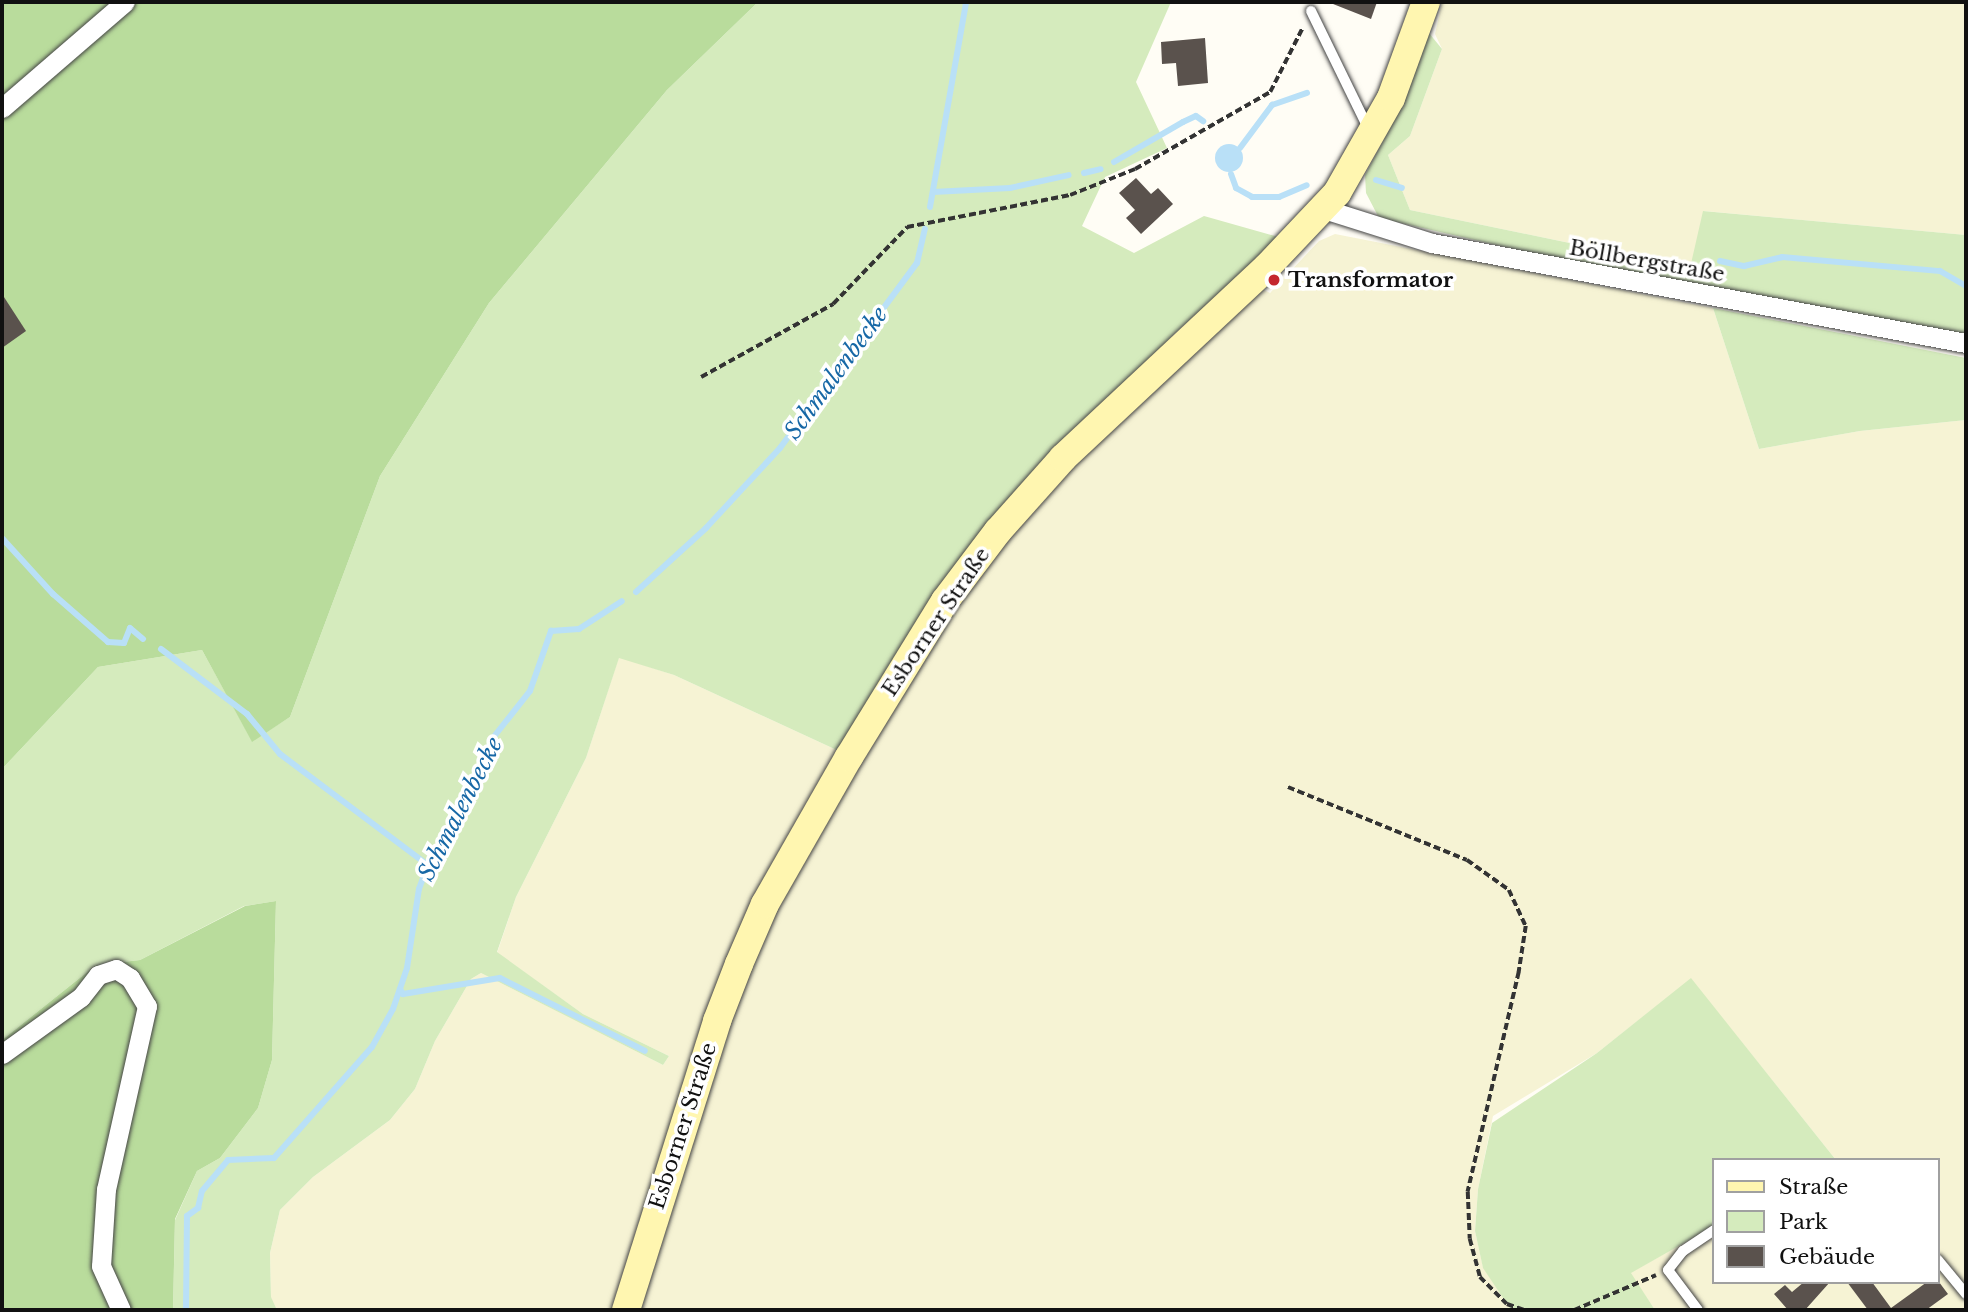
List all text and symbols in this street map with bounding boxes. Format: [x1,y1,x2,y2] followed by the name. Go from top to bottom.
[1567,235,1727,287] street label: Böllbergstraße
[1288,267,1453,293] place label: Transformator
[1266,272,1282,288] marker: Transformator
[779,301,893,445] water label: Schmalenbecke
[877,543,995,701] street label: Esborner Straße
[412,733,508,885] water label: Schmalenbecke
[644,1039,722,1213] street label: Esborner Straße
[1713,1158,1940,1284] legend
[1779,1174,1848,1200] text: Straße
[1779,1209,1828,1235] text: Park
[1779,1244,1875,1270] text: Gebäude

